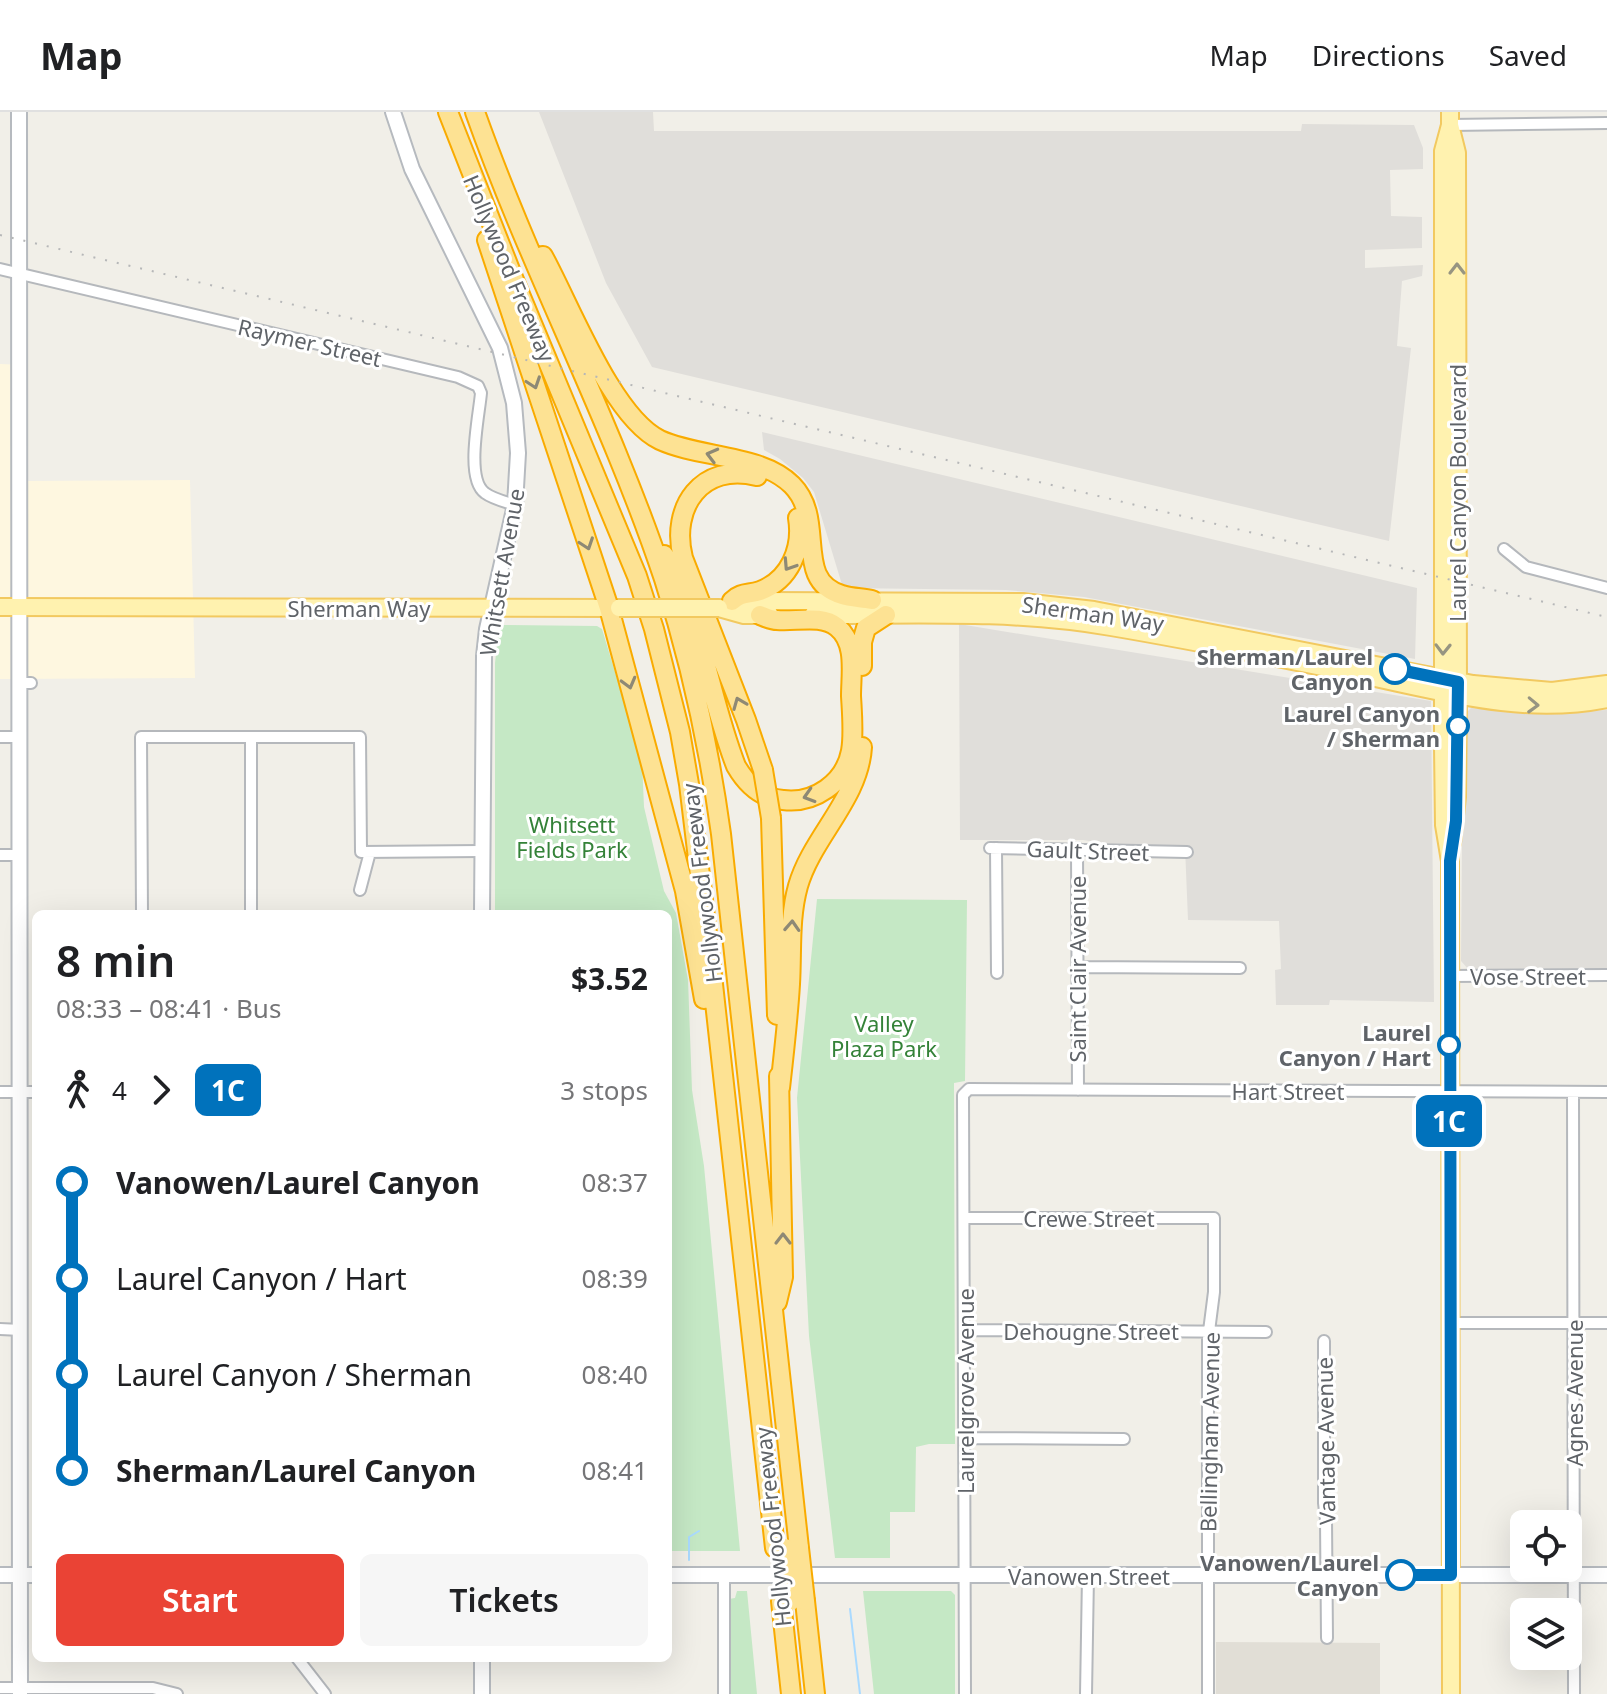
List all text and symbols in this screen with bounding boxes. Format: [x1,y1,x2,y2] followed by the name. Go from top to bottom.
[40,29,123,81] text: Map
[1209,36,1268,74] text: Map
[1312,36,1445,74] text: Directions
[1489,36,1567,74] text: Saved
[457,170,563,367] street label: Hollywood Freeway
[1448,262,1466,275] one-way arrow
[235,311,385,373] street label: Raymer Street
[1442,364,1472,622] street label: Laurel Canyon Boulevard
[524,376,540,390] one-way arrow
[706,447,720,464] one-way arrow
[472,486,530,658] street label: Whitsett Avenue
[577,536,593,550] one-way arrow
[783,556,798,571] one-way arrow
[1020,588,1167,638] street label: Sherman Way
[288,593,431,623] street label: Sherman Way
[1197,641,1373,696] place label: Sherman/Laurel Canyon
[1434,643,1452,656] one-way arrow
[1380,654,1410,684] marker: Sherman/Laurel Canyon
[620,676,636,690] one-way arrow
[1527,696,1540,713] one-way arrow
[733,697,749,711] one-way arrow
[1283,698,1440,753] place label: Laurel Canyon / Sherman
[1447,715,1469,737] marker: Laurel Canyon / Sherman
[674,781,728,984] street label: Hollywood Freeway
[802,787,816,803] one-way arrow
[516,809,628,864] park label: Whitsett Fields Park
[1026,833,1150,867] street label: Gault Street
[1062,875,1092,1063] street label: Saint Clair Avenue
[783,919,800,932] one-way arrow
[56,930,175,990] text: 8 min
[571,958,648,999] text: $3.52
[1470,961,1586,991] street label: Vose Street
[56,990,281,1026] text: 08:33 – 08:41 · Bus
[831,1008,937,1063] park label: Valley Plaza Park
[1279,1017,1431,1072] place label: Laurel Canyon / Hart
[1438,1034,1460,1056] marker: Laurel Canyon / Hart
[56,1068,100,1112] icon: walk
[139,1068,183,1112] icon: forward
[211,1071,245,1109] text: 1C
[112,1072,127,1108] text: 4
[560,1072,648,1108] text: 3 stops
[1232,1076,1344,1106] street label: Hart Street
[1413,1095,1485,1147] line badge: 1C
[1432,1102,1466,1140] text: 1C
[116,1162,480,1203] text: Vanowen/Laurel Canyon
[582,1164,648,1200] text: 08:37
[1023,1203,1155,1233] street label: Crewe Street
[774,1232,792,1245] one-way arrow
[116,1258,407,1299] text: Laurel Canyon / Hart
[582,1260,648,1296] text: 08:39
[950,1288,980,1494] street label: Laurelgrove Avenue
[1003,1316,1179,1346] street label: Dehougne Street
[1559,1319,1589,1467] street label: Agnes Avenue
[1192,1332,1226,1532] street label: Bellingham Avenue
[116,1354,472,1395] text: Laurel Canyon / Sherman
[582,1356,648,1392] text: 08:40
[1309,1357,1341,1525] street label: Vantage Avenue
[747,1425,797,1628] street label: Hollywood Freeway
[116,1450,476,1491] text: Sherman/Laurel Canyon
[582,1452,648,1488] text: 08:41
[1510,1510,1582,1670] map controls
[1510,1510,1582,1582] button: locate
[1200,1547,1379,1602] place label: Vanowen/Laurel Canyon
[56,1554,344,1646] button: Start
[360,1554,648,1646] button: Tickets
[1386,1560,1416,1590] marker: Vanowen/Laurel Canyon
[1008,1561,1170,1591] street label: Vanowen Street
[1510,1598,1582,1670] button: layers

